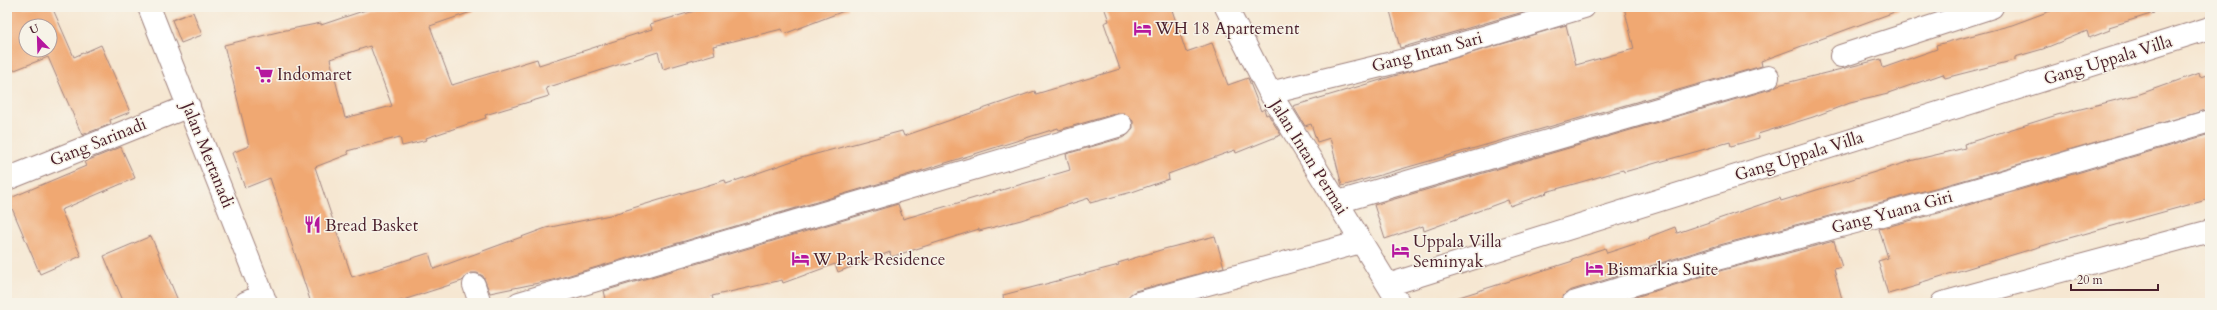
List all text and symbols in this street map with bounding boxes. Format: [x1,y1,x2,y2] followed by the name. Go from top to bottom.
[1154,17,1300,40] place label: WH 18 Apartement
[18,18,58,58] north arrow
[1132,18,1152,38] hotel icon: WH 18 Apartement
[27,21,41,38] text: U
[1369,26,1485,78] street label: Gang Intan Sari
[2041,29,2176,90] street label: Gang Uppala Villa
[277,63,352,86] place label: Indomaret
[254,64,274,84] supermarket icon: Indomaret
[1263,92,1354,219] street label: Jalan Intan Permai
[175,96,240,212] street label: Jalan Mertanadi
[46,112,150,172] street label: Gang Sarinadi
[1732,125,1867,186] street label: Gang Uppala Villa
[1829,185,1955,239] street label: Gang Yuana Giri
[325,214,419,237] place label: Bread Basket
[302,215,322,235] restaurant icon: Bread Basket
[1413,230,1502,273] place label: Uppala Villa Seminyak
[1390,241,1410,261] hotel icon: Uppala Villa Seminyak
[812,248,945,271] place label: W Park Residence
[790,249,810,269] hotel icon: W Park Residence
[1607,258,1718,281] place label: Bismarkia Suite
[1584,259,1604,279] hotel icon: Bismarkia Suite
[2071,266,2158,292] scale bar
[2077,272,2104,288] text: 20 m

